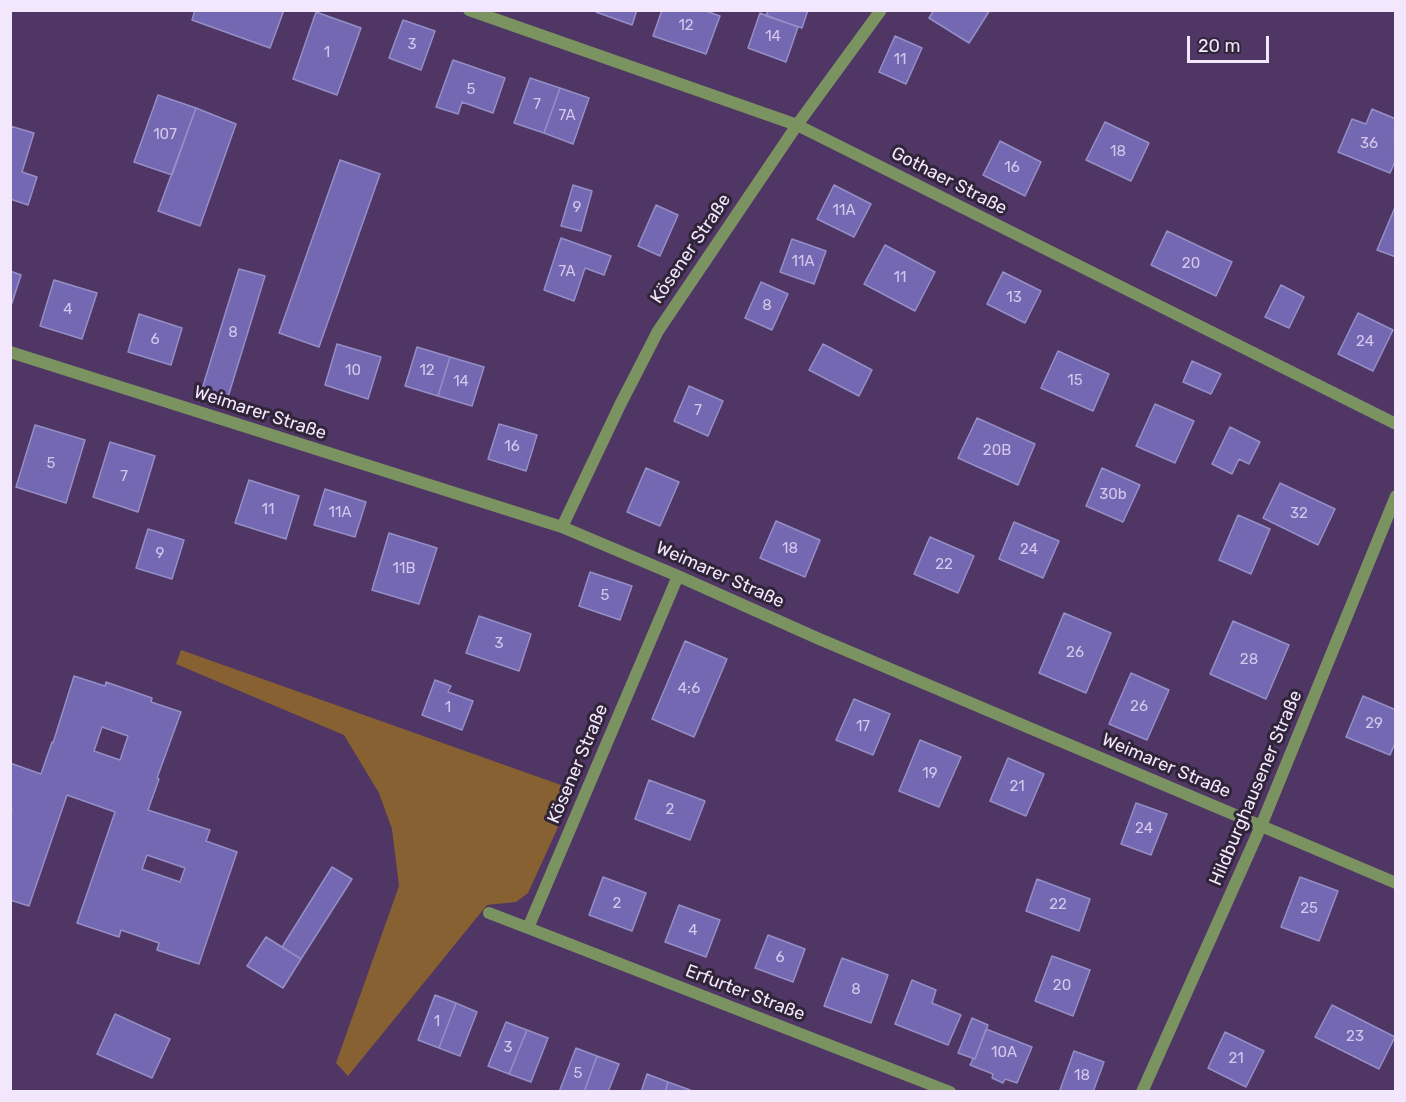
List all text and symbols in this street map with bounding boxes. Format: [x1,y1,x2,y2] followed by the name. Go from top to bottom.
[678,17,694,35] house number: 12
[1190,24,1272,62] scale bar
[765,28,781,46] house number: 14
[1198,35,1240,57] text: 20 m
[407,36,417,54] house number: 3
[324,44,330,62] house number: 1
[894,51,906,69] house number: 11
[467,81,475,99] house number: 5
[533,96,541,114] house number: 7
[559,107,575,125] house number: 7A
[153,126,177,144] house number: 107
[1360,135,1378,153] house number: 36
[887,142,1011,220] street label: Gothaer Straße
[1110,143,1126,161] house number: 18
[1004,159,1020,177] house number: 16
[646,190,736,308] street label: Kösener Straße
[573,199,581,217] house number: 9
[833,202,855,220] house number: 11A
[792,253,814,271] house number: 11A
[1182,255,1200,273] house number: 20
[559,263,575,281] house number: 7A
[894,269,906,287] house number: 11
[1006,289,1022,307] house number: 13
[762,297,772,315] house number: 8
[63,301,73,319] house number: 4
[228,324,238,342] house number: 8
[150,331,160,349] house number: 6
[1356,333,1374,351] house number: 24
[345,362,361,380] house number: 10
[419,362,435,380] house number: 12
[1067,372,1083,390] house number: 15
[453,373,469,391] house number: 14
[191,381,329,445] street label: Weimarer Straße
[694,402,702,420] house number: 7
[504,438,520,456] house number: 16
[983,442,1011,460] house number: 20B
[47,455,55,473] house number: 5
[120,468,128,486] house number: 7
[1099,486,1127,504] house number: 30b
[262,501,274,519] house number: 11
[329,504,351,522] house number: 11A
[1290,505,1308,523] house number: 32
[653,537,787,613] street label: Weimarer Straße
[782,540,798,558] house number: 18
[1020,541,1038,559] house number: 24
[156,545,164,563] house number: 9
[935,556,953,574] house number: 22
[393,560,415,578] house number: 11B
[601,587,609,605] house number: 5
[494,635,504,653] house number: 3
[1066,644,1084,662] house number: 26
[1240,651,1258,669] house number: 28
[678,680,700,698] house number: 4;6
[1205,687,1307,889] street label: Hildburghausener Straße
[1130,698,1148,716] house number: 26
[445,699,451,717] house number: 1
[543,701,613,827] street label: Kösener Straße
[1365,715,1383,733] house number: 29
[856,718,870,736] house number: 17
[1098,729,1234,803] street label: Weimarer Straße
[922,765,938,783] house number: 19
[1009,778,1025,796] house number: 21
[666,801,674,819] house number: 2
[1135,820,1153,838] house number: 24
[613,895,621,913] house number: 2
[1049,896,1067,914] house number: 22
[1300,900,1318,918] house number: 25
[688,922,698,940] house number: 4
[775,949,785,967] house number: 6
[682,960,808,1026] street label: Erfurter Straße
[1053,977,1071,995] house number: 20
[851,981,861,999] house number: 8
[434,1013,440,1031] house number: 1
[1346,1028,1364,1046] house number: 23
[503,1039,513,1057] house number: 3
[991,1044,1017,1062] house number: 10A
[1228,1050,1244,1068] house number: 21
[574,1065,582,1083] house number: 5
[1074,1067,1090,1085] house number: 18

